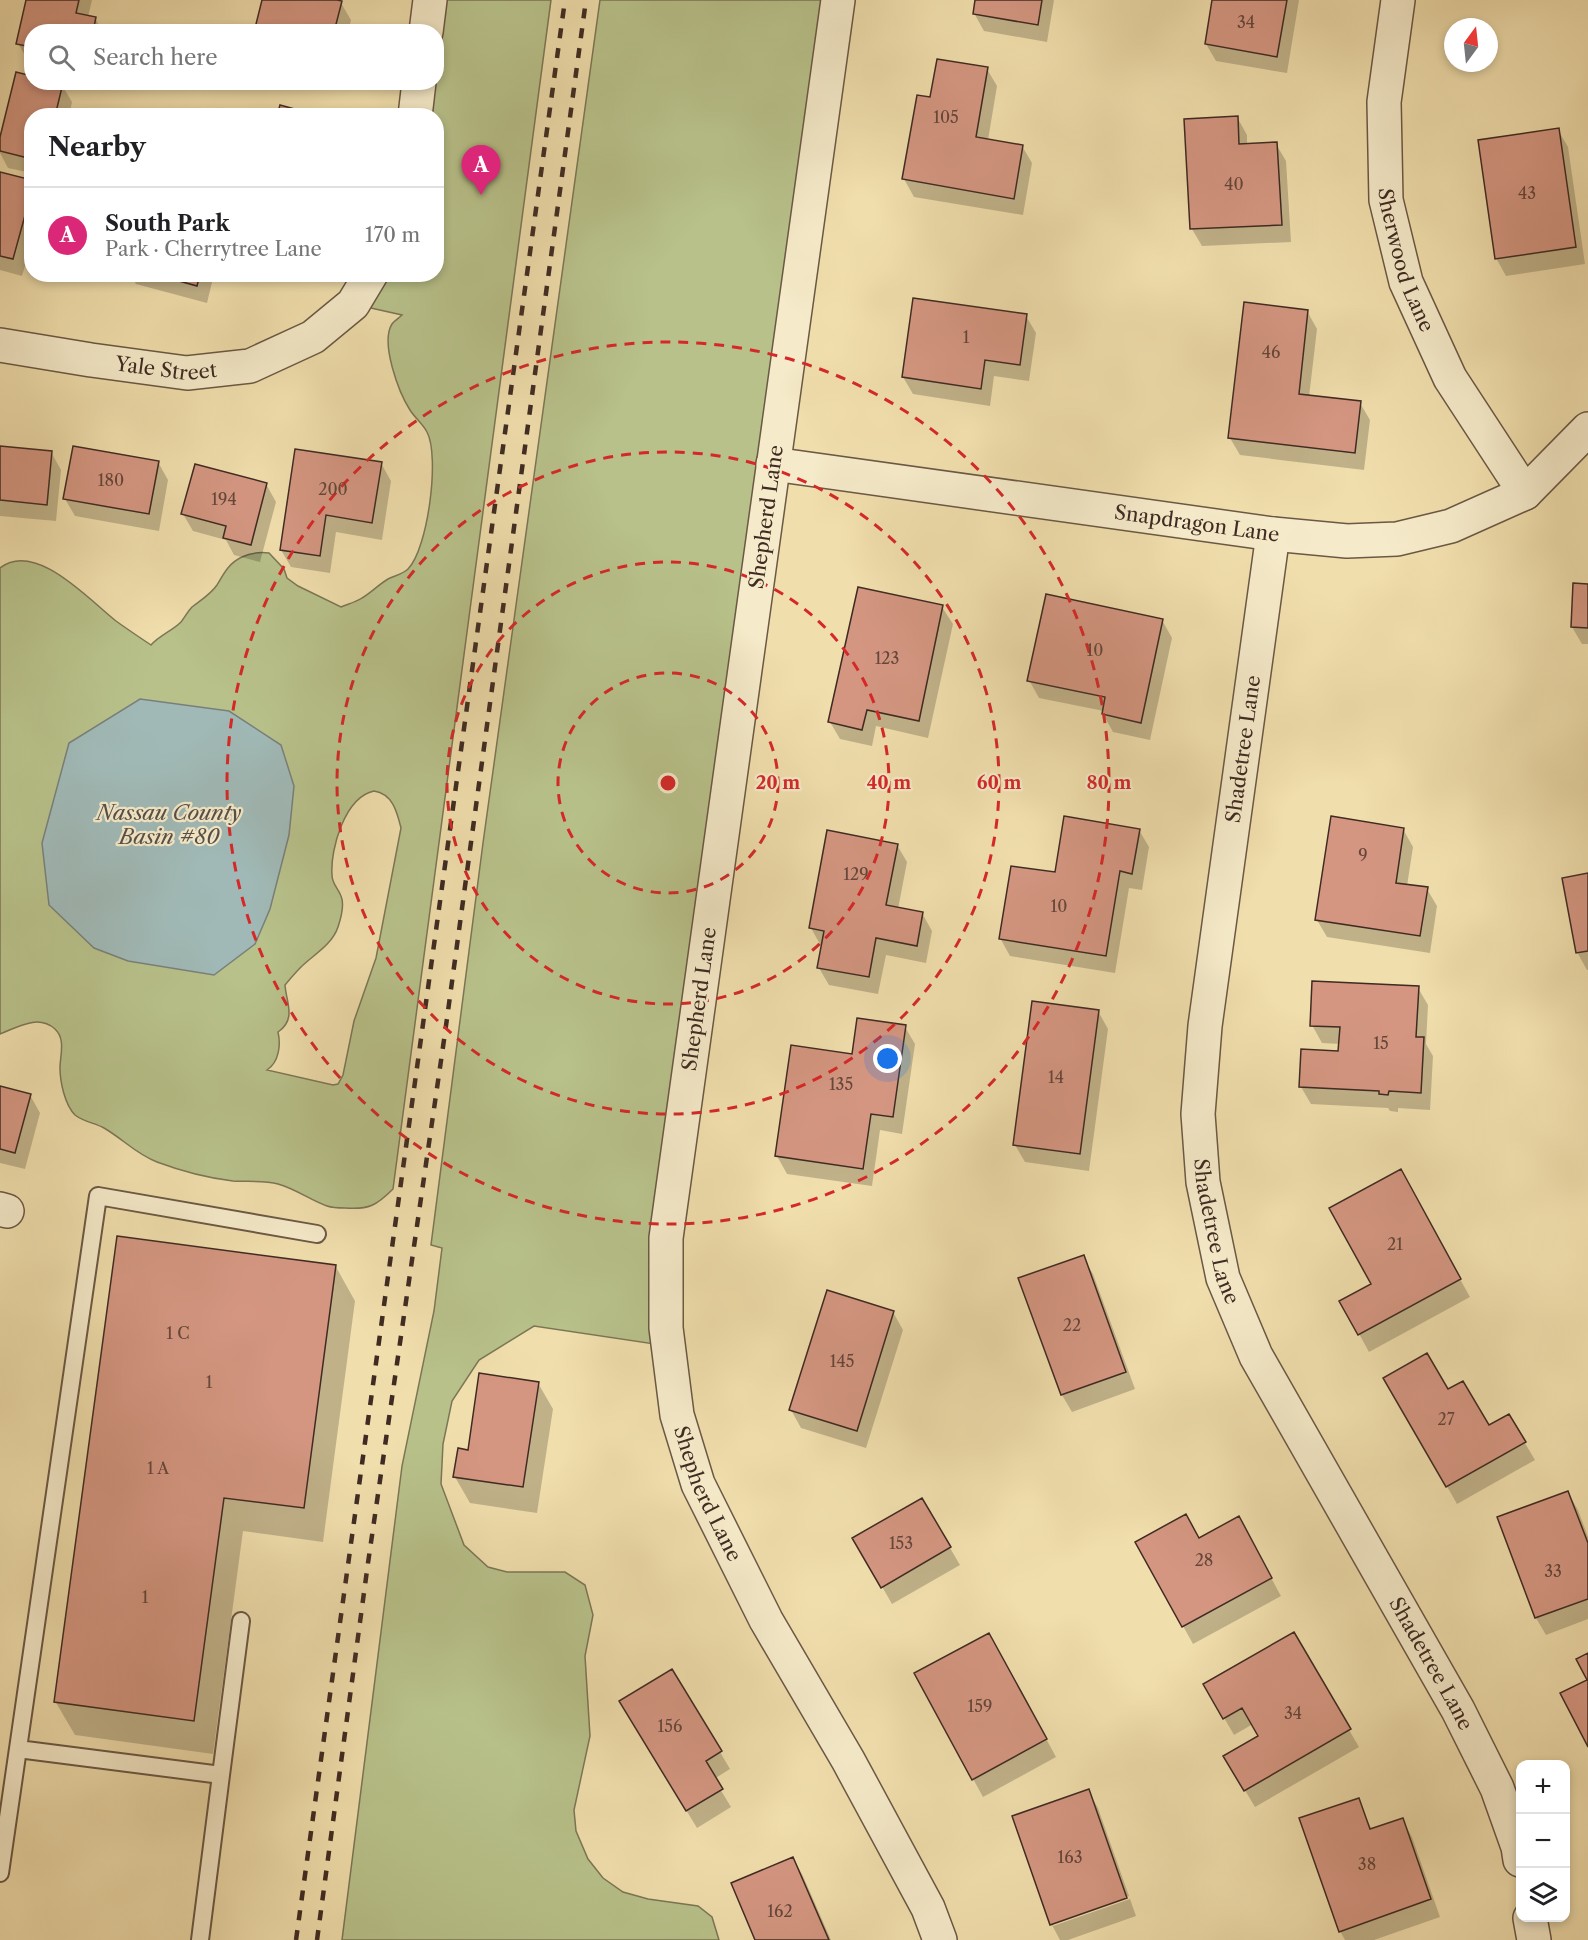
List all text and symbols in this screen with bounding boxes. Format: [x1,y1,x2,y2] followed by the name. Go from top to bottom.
[1237,12,1255,32] house number: 34
[1444,18,1498,72] north arrow
[24,24,444,90] search box
[45,41,78,74] icon: search
[93,44,218,71] text: Search here
[933,107,959,127] house number: 105
[48,131,146,163] text: Nearby
[462,146,500,195] pin: A
[1224,174,1244,194] house number: 40
[1518,183,1536,203] house number: 43
[1374,188,1439,336] street label: Sherwood Lane
[105,210,230,237] text: South Park
[60,223,75,247] text: A
[365,223,420,247] text: 170 m
[105,237,322,261] text: Park · Cherrytree Lane
[963,327,970,347] house number: 1
[1262,342,1280,362] house number: 46
[113,351,218,385] street label: Yale Street
[744,444,788,590] street label: Shepherd Lane
[98,470,124,490] house number: 180
[318,479,348,499] house number: 200
[211,489,237,509] house number: 194
[1113,500,1280,547] street label: Snapdragon Lane
[1087,640,1103,660] house number: 10
[875,648,899,668] house number: 123
[1221,674,1265,824] street label: Shadetree Lane
[756,772,800,794] text: 20 m
[867,772,911,794] text: 40 m
[977,772,1021,794] text: 60 m
[1086,772,1132,794] text: 80 m
[658,773,678,793] centre of rings
[94,800,242,849] water label: Nassau County Basin #80
[1358,845,1368,865] house number: 9
[843,864,869,884] house number: 129
[1051,896,1067,916] house number: 10
[677,926,721,1072] street label: Shepherd Lane
[1373,1033,1389,1053] house number: 15
[873,1044,902,1073] your location
[1048,1067,1064,1087] house number: 14
[829,1074,853,1094] house number: 135
[1189,1158,1245,1308] street label: Shadetree Lane
[1387,1234,1403,1254] house number: 21
[1063,1315,1081,1335] house number: 22
[166,1323,190,1343] house number: 1 C
[830,1351,854,1371] house number: 145
[206,1372,213,1392] house number: 1
[1437,1409,1455,1429] house number: 27
[669,1423,747,1565] street label: Shepherd Lane
[147,1458,170,1478] house number: 1 A
[889,1533,913,1553] house number: 153
[1195,1550,1213,1570] house number: 28
[1544,1561,1562,1581] house number: 33
[142,1587,149,1607] house number: 1
[1384,1593,1478,1734] street label: Shadetree Lane
[968,1696,992,1716] house number: 159
[1284,1703,1302,1723] house number: 34
[658,1716,682,1736] house number: 156
[1516,1760,1570,1922] map controls
[1516,1760,1570,1814] button: +
[1516,1814,1570,1868] button: −
[1058,1847,1082,1867] house number: 163
[1358,1854,1376,1874] house number: 38
[1516,1868,1570,1922] button: layers
[767,1901,793,1921] house number: 162

